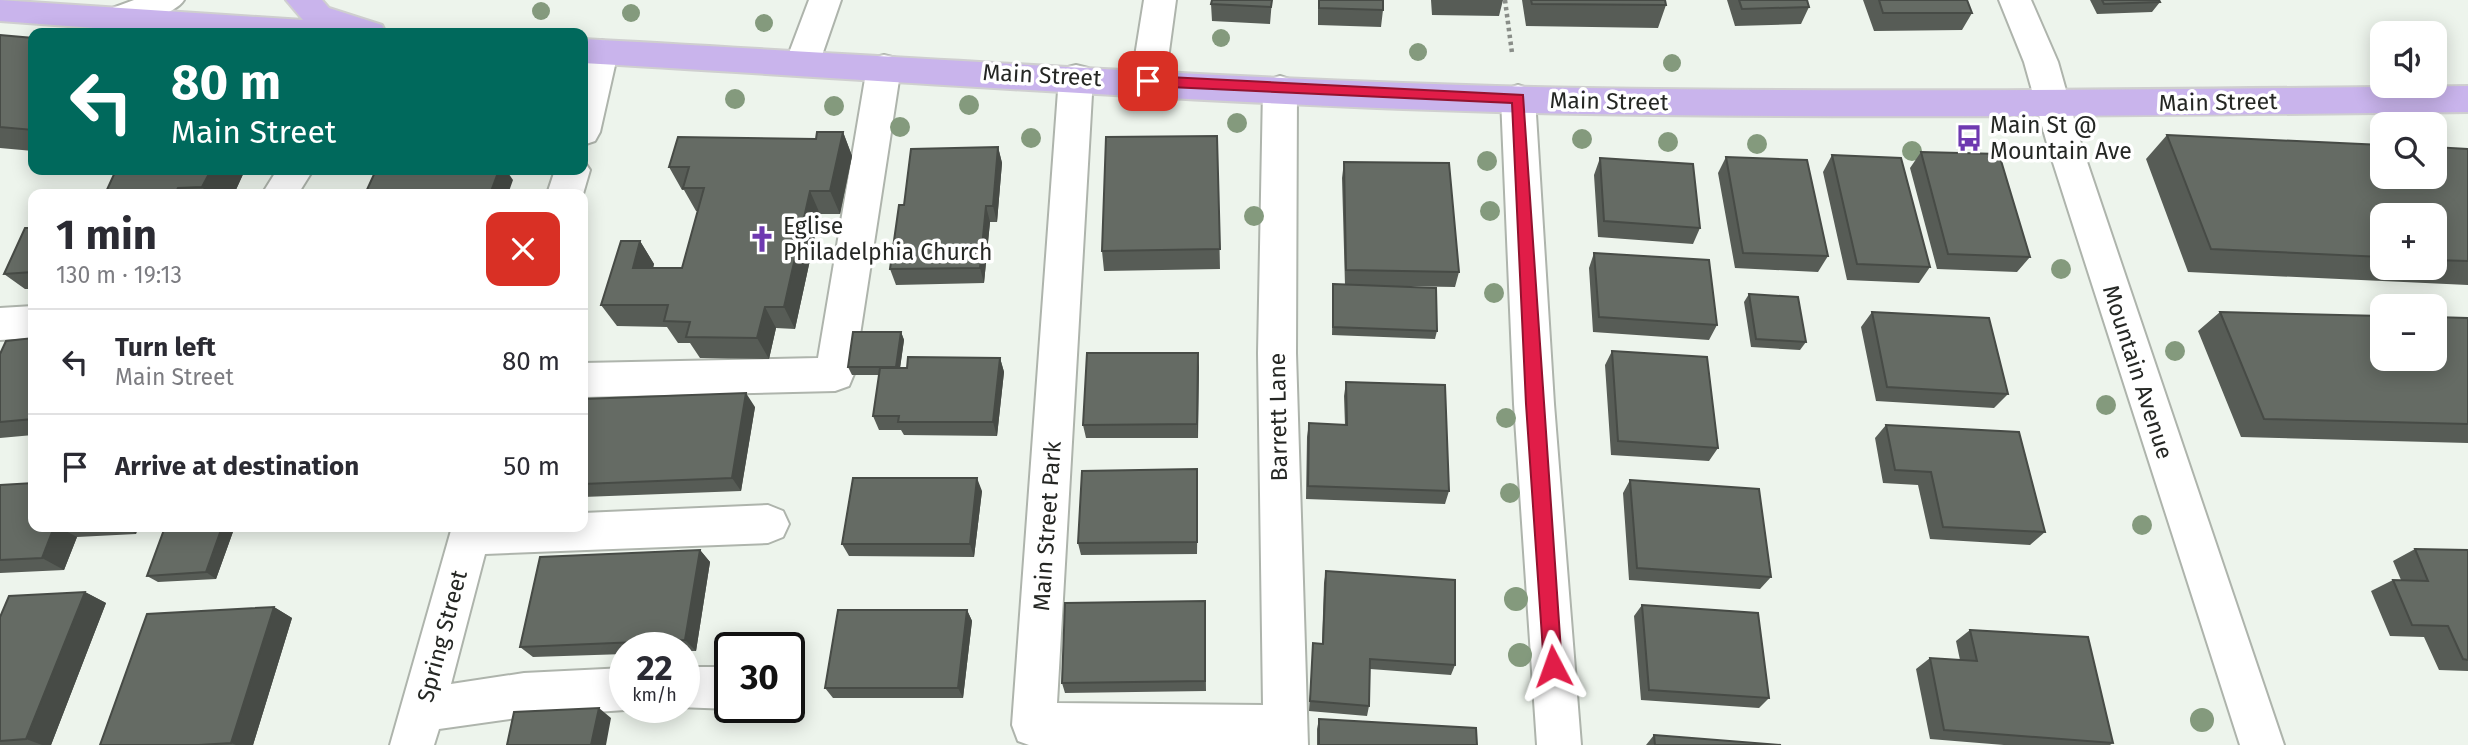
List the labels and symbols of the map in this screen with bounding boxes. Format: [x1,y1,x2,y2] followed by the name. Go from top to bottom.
[1118,51,1178,111] pin
[982,58,1103,92] street label: Main Street
[1549,86,1669,116] street label: Main Street
[2158,87,2278,117] street label: Main Street
[1990,111,2132,165] place label: Main St @ Mountain Ave
[1954,123,1984,153] bus stop icon: Main St @ Mountain Ave
[783,212,992,266] place label: Eglise Philadelphia Church
[747,224,777,254] church icon: Eglise Philadelphia Church
[2097,281,2179,463] street label: Mountain Avenue
[1263,352,1293,482] street label: Barrett Lane
[1027,440,1067,612] street label: Main Street Park
[411,566,473,705] street label: Spring Street
[1516,629,1590,703] position arrow
[714,632,805,723] speed limit sign: 30

